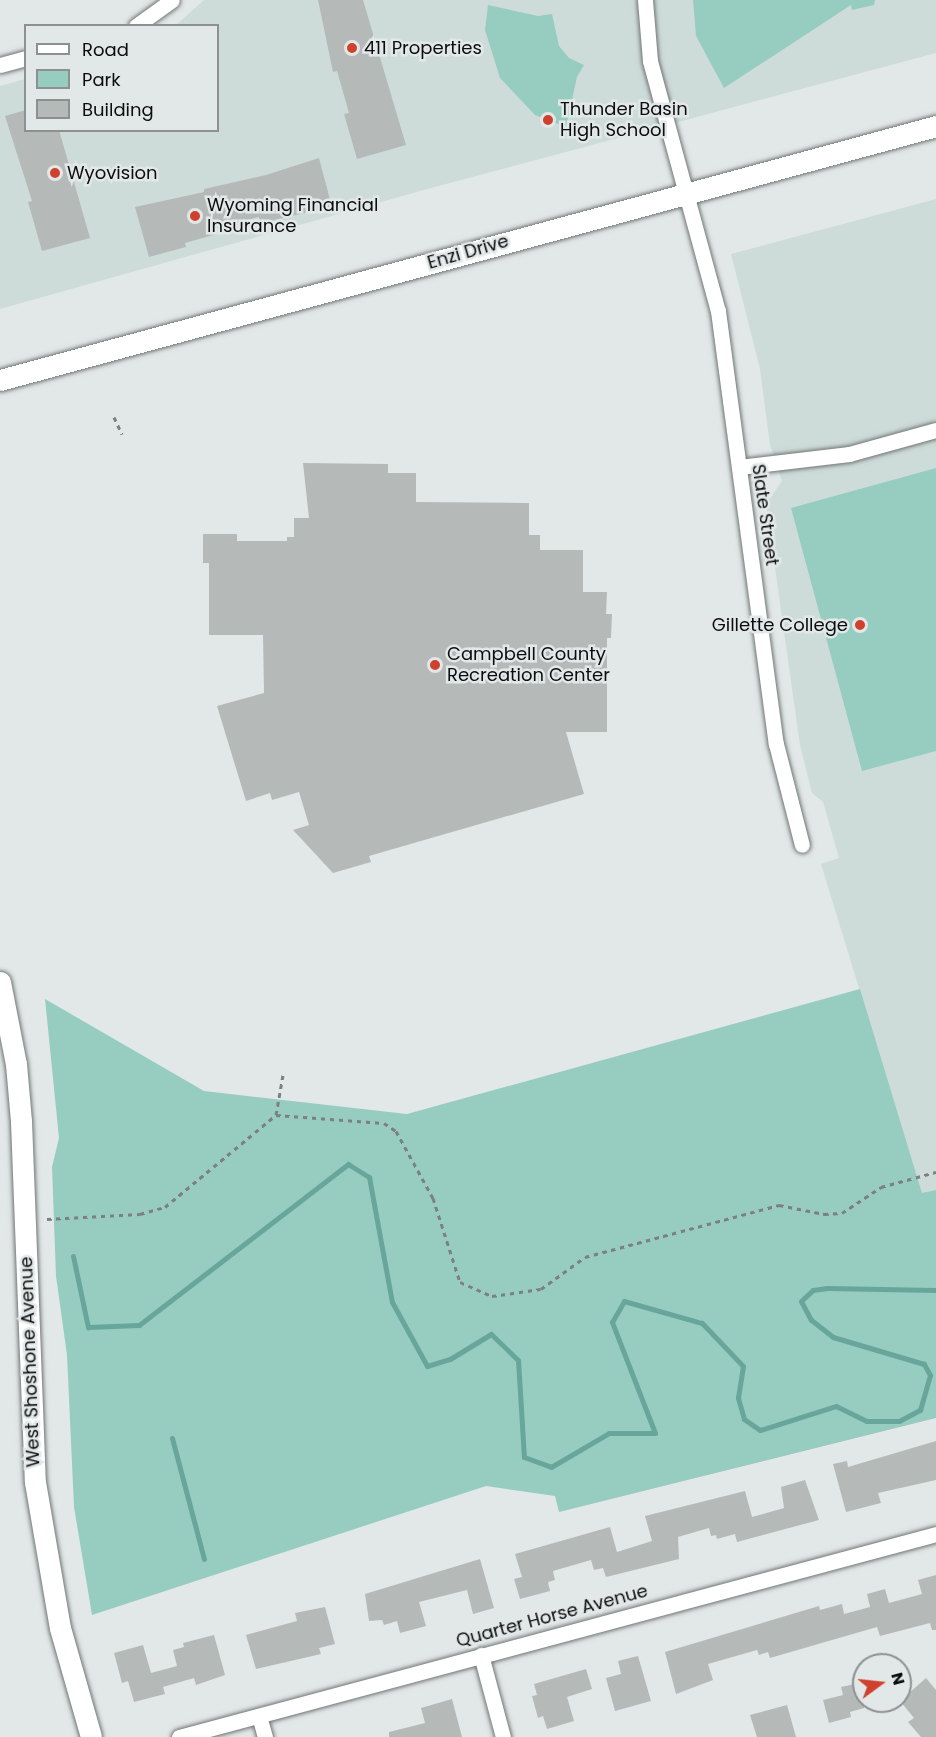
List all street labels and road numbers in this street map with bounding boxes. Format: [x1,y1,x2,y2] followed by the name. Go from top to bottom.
[425,230,511,274] street label: Enzi Drive
[747,463,783,567] street label: Slate Street
[16,1256,44,1468] street label: West Shoshone Avenue
[454,1580,650,1652] street label: Quarter Horse Avenue

